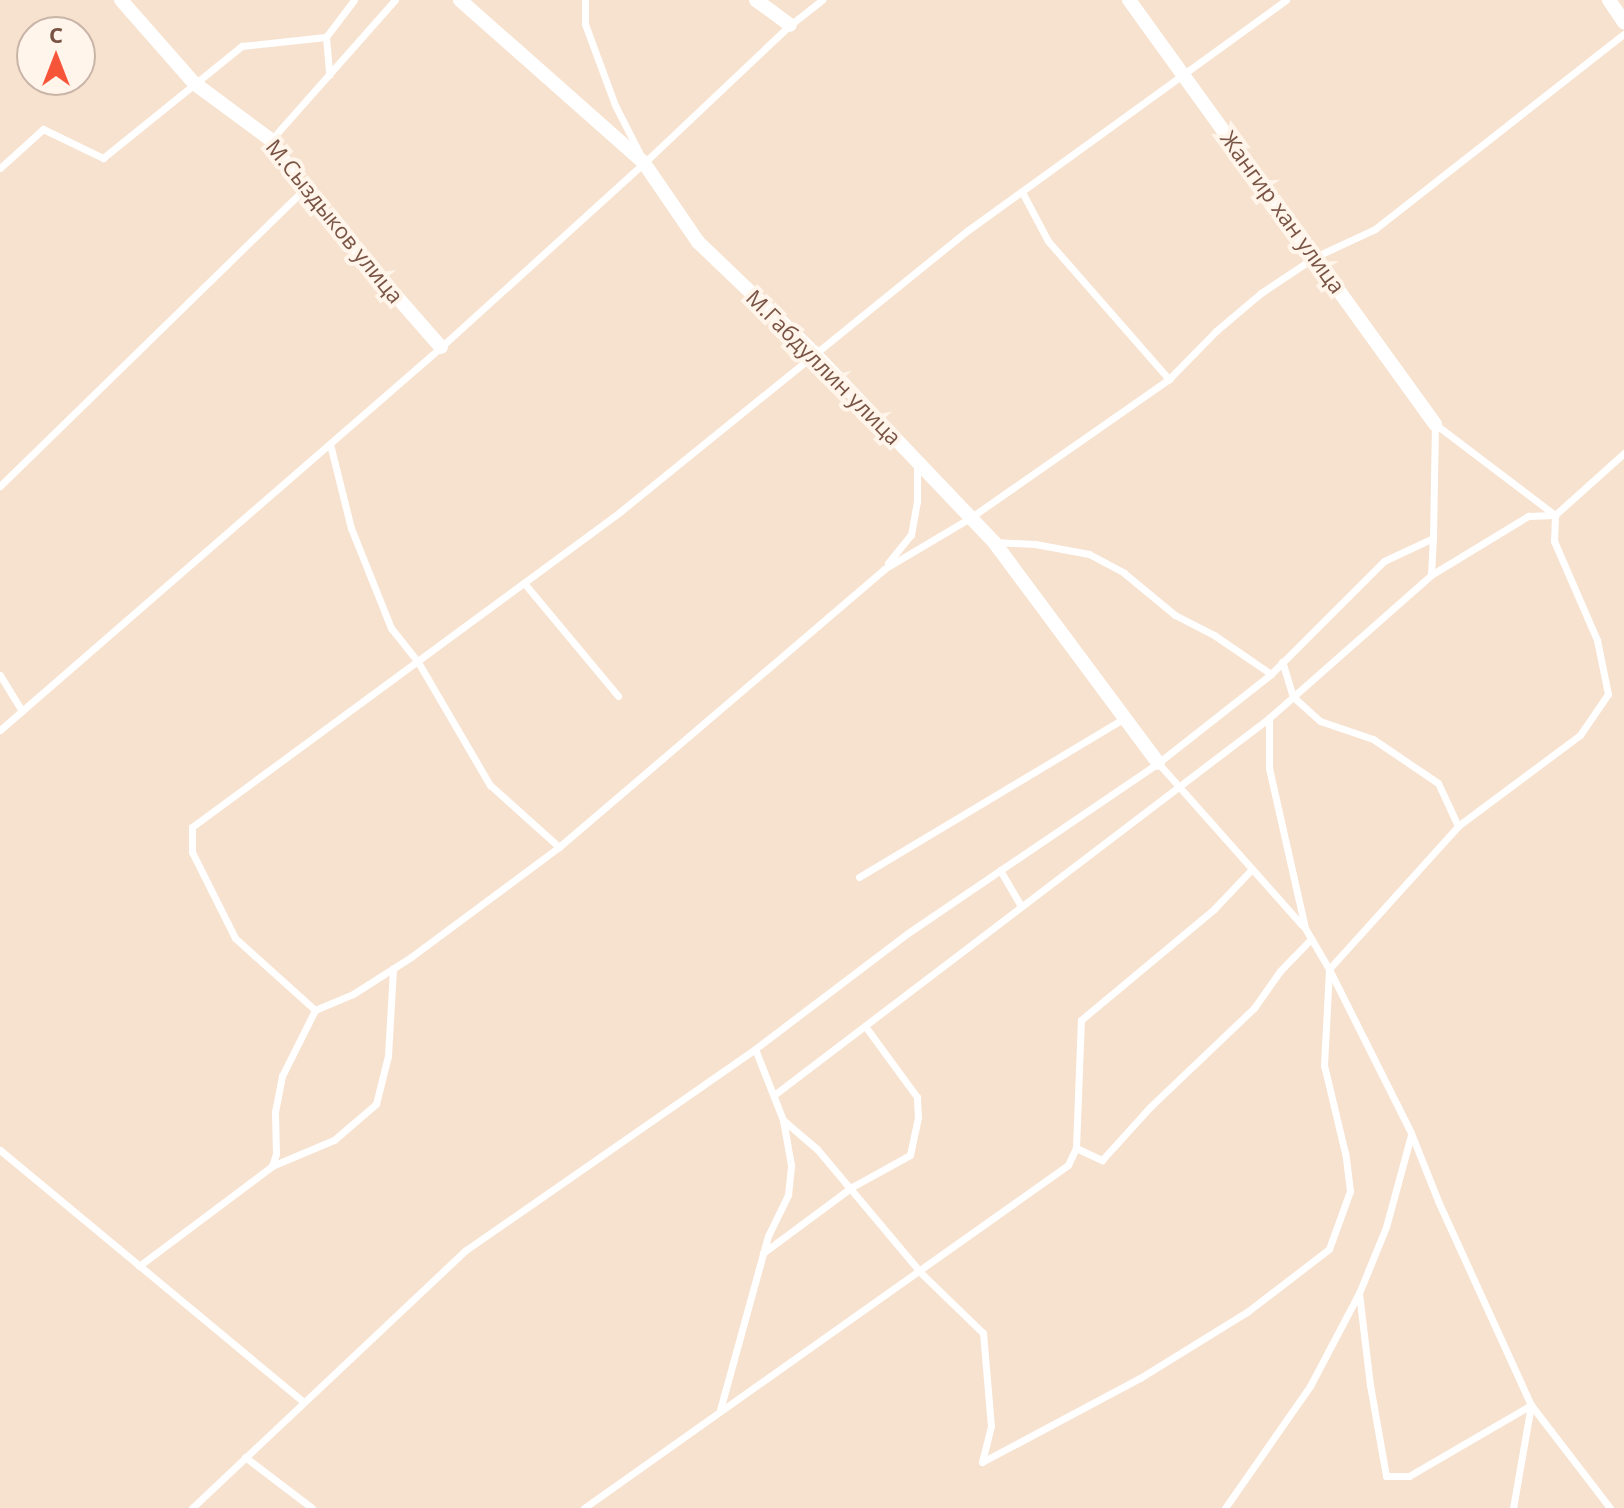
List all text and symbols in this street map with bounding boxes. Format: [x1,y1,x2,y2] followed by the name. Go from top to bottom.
[16,16,96,96] north arrow
[49,19,63,49] text: С
[1215,126,1351,298] street label: Жангир хан улица
[261,134,409,308] street label: М.Сыздыков улица
[741,284,907,450] street label: М.Габдуллин улица

